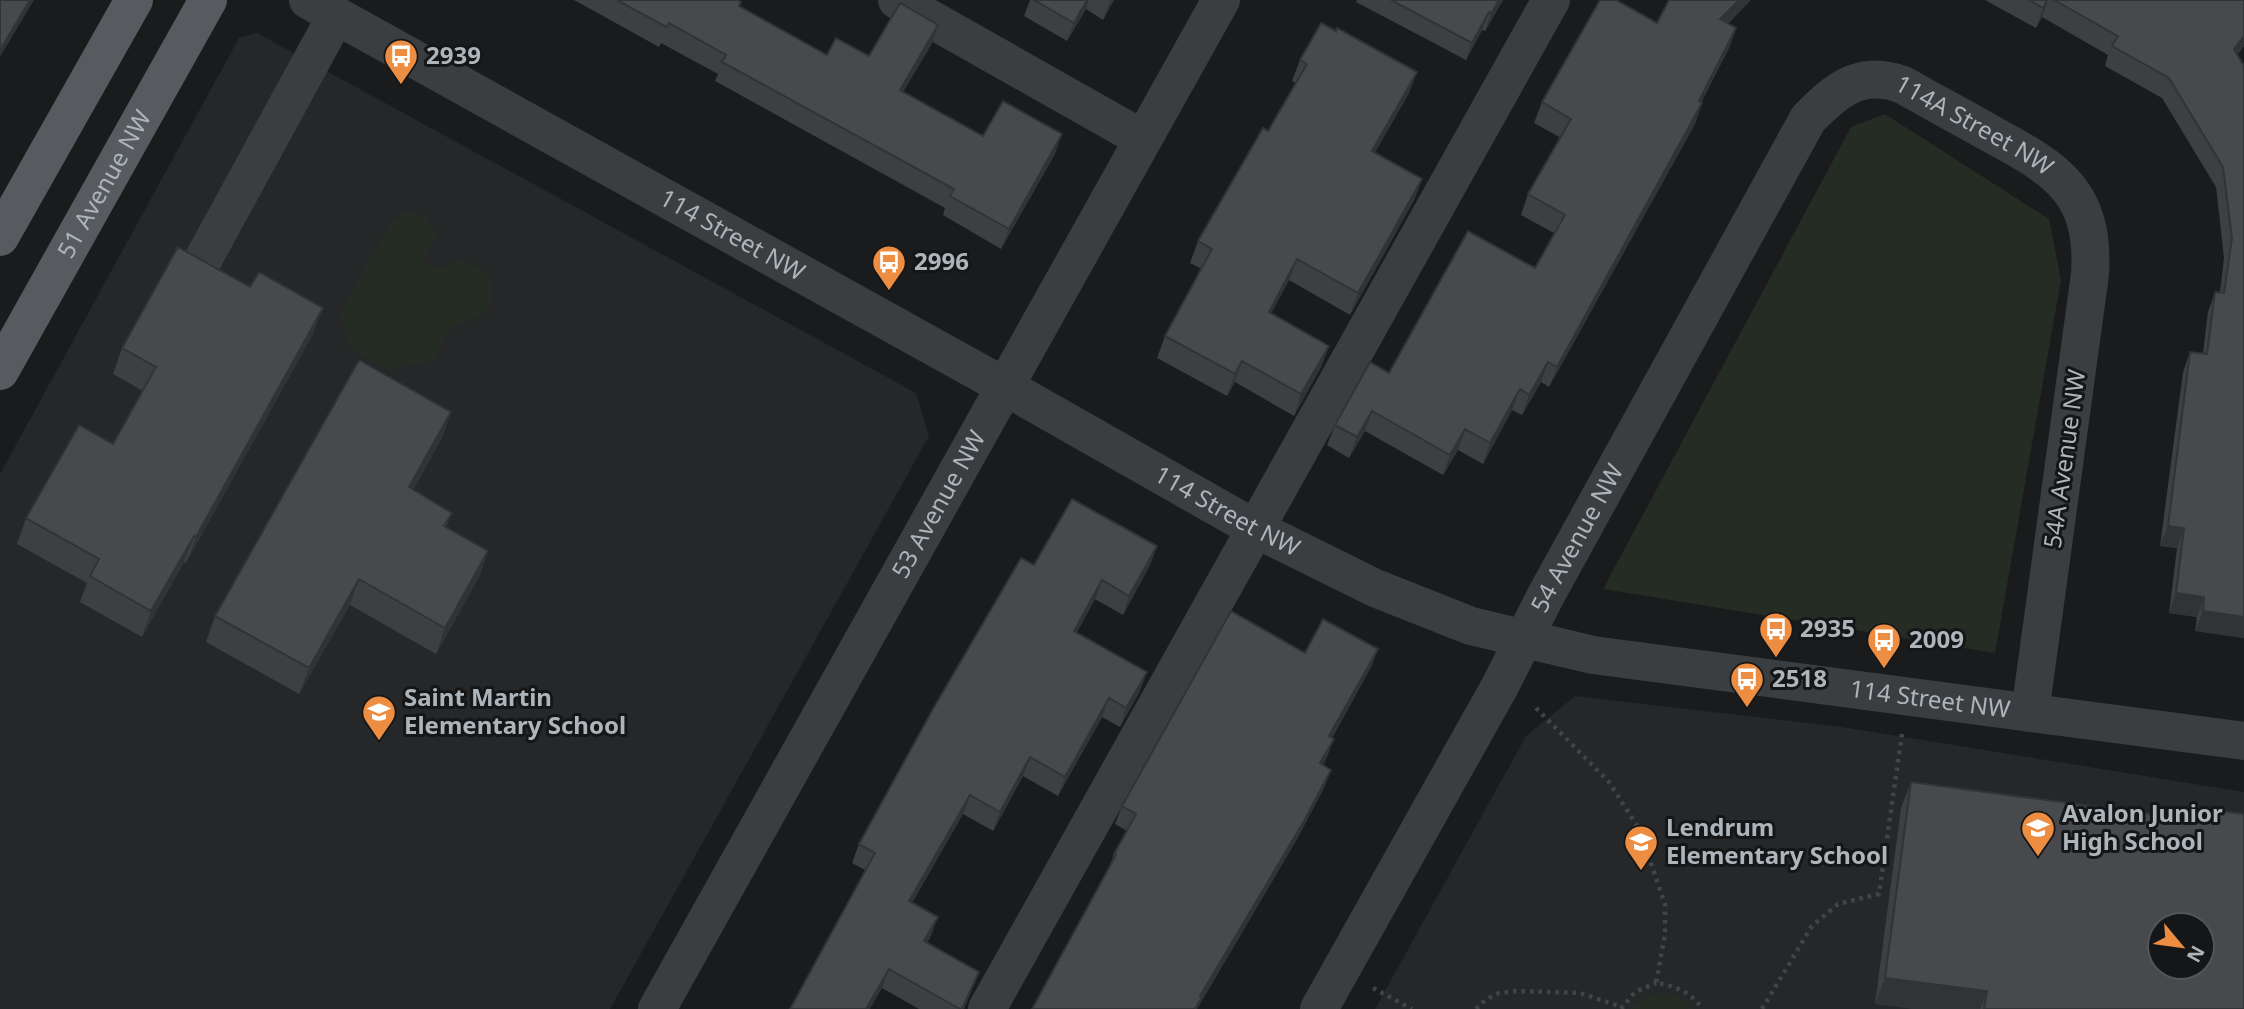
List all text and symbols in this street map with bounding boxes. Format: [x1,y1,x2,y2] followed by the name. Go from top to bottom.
[382,37,420,86] bus stop icon: 2939
[426,38,481,71] place label: 2939
[1890,66,2061,183] street label: 114A Street NW
[49,103,158,264] street label: 51 Avenue NW
[654,180,812,288] street label: 114 Street NW
[870,243,908,292] bus stop icon: 2996
[914,244,969,277] place label: 2996
[2035,367,2092,550] street label: 54A Avenue NW
[883,423,993,584] street label: 53 Avenue NW
[1149,457,1307,564] street label: 114 Street NW
[1522,457,1631,618] street label: 54 Avenue NW
[1757,610,1795,659] bus stop icon: 2935
[1800,611,1855,644] place label: 2935
[1865,621,1903,670] bus stop icon: 2009
[1909,622,1964,655] place label: 2009
[1728,660,1766,709] bus stop icon: 2518
[1772,661,1827,694] place label: 2518
[1848,671,2013,725] street label: 114 Street NW
[404,680,626,741] place label: Saint Martin Elementary School
[360,693,398,742] school or university icon: Saint Martin Elementary School
[2062,796,2223,857] place label: Avalon Junior High School
[2019,809,2057,858] school or university icon: Avalon Junior High School
[1666,810,1888,871] place label: Lendrum Elementary School
[1622,823,1660,872] school or university icon: Lendrum Elementary School
[2146,911,2216,981] north arrow
[2181,941,2211,967] text: N

